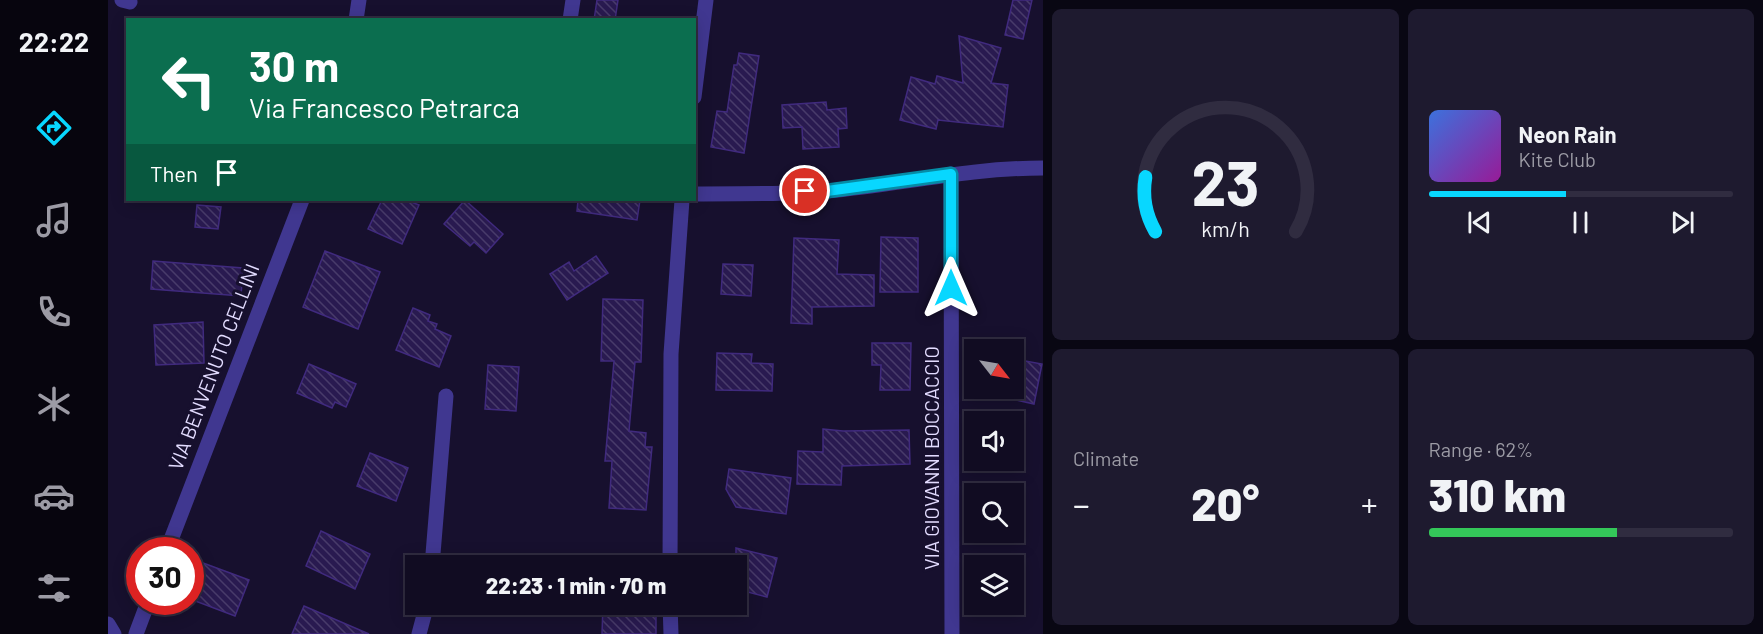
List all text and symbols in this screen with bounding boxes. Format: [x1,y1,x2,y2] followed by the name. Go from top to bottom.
[19,25,89,57] text: 22:22
[249,40,339,90] text: 30 m
[150,42,228,120] icon: left
[249,91,520,123] text: Via Francesco Petrarca
[33,107,75,149] icon: directions
[1519,121,1617,147] text: Neon Rain
[1191,144,1259,218] text: 23
[1519,147,1596,171] text: Kite Club
[210,156,243,189] icon: arrive
[150,160,198,186] text: Then
[779,165,830,216] pin
[788,174,821,207] icon: arrive
[33,199,75,241] icon: music
[1463,206,1496,239] icon: previous
[1564,206,1597,239] icon: pause
[1666,206,1699,239] icon: next
[1201,216,1250,241] text: km/h
[919,256,983,320] position arrow
[163,260,264,473] street label: VIA BENVENUTO CELLINI
[33,291,75,333] icon: phone
[964,339,1024,399] north arrow
[964,339,1024,615] map controls
[919,346,943,570] street label: VIA GIOVANNI BOCCACCIO
[33,383,75,425] icon: climate
[964,411,1024,471] button: sound
[1429,437,1533,461] text: Range · 62%
[1073,446,1139,470] text: Climate
[1429,467,1566,521] text: 310 km
[33,475,75,517] icon: car
[1191,476,1259,530] text: 20°
[964,483,1024,543] button: search
[1073,484,1090,524] text: −
[1361,484,1378,524] text: +
[126,537,204,615] speed limit sign: 30
[964,555,1024,615] button: layers
[33,567,75,609] icon: filters
[486,572,666,598] text: 22:23 · 1 min · 70 m

